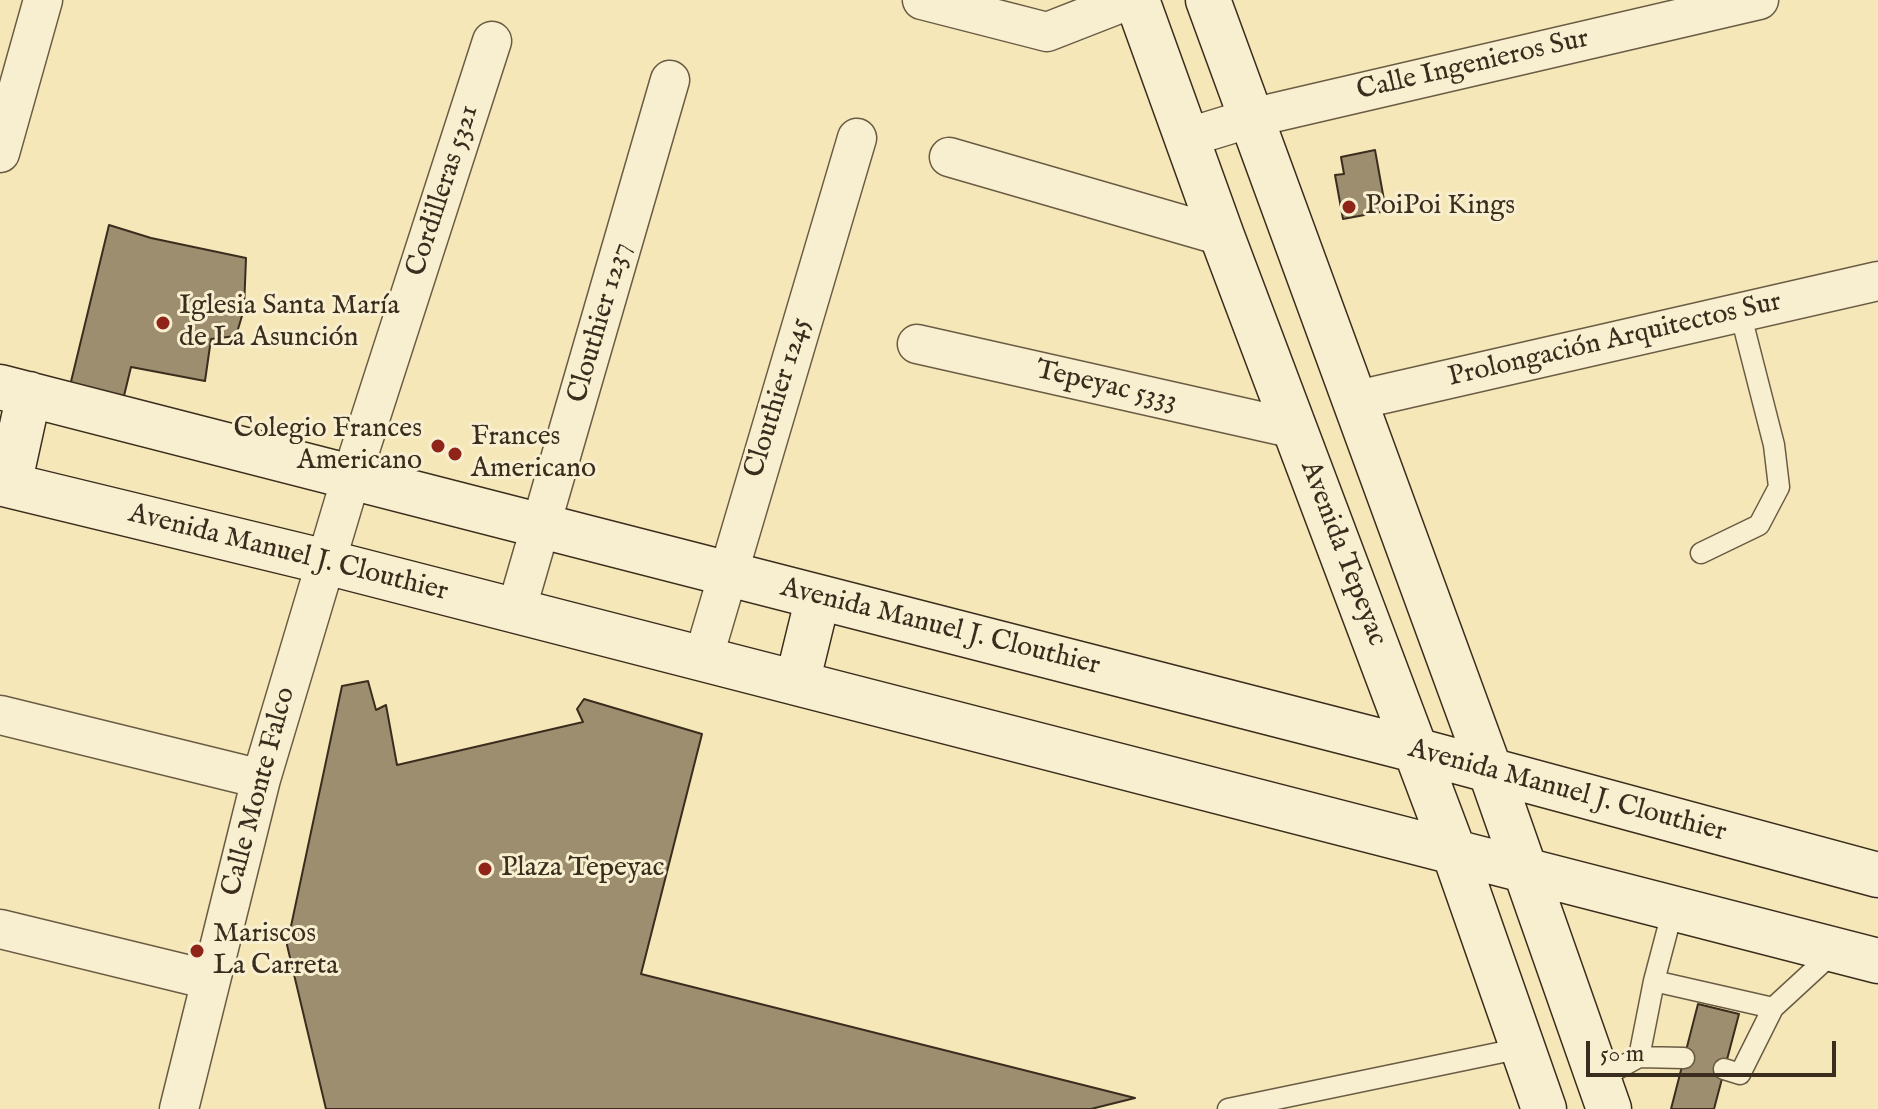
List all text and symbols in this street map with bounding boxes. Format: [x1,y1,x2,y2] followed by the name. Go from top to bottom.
[1354,23,1592,109] street label: Calle Ingenieros Sur
[400,101,488,281] street label: Cordilleras 5321
[1365,190,1515,224] place label: PoiPoi Kings
[1340,198,1358,216] marker: PoiPoi Kings
[562,239,640,407] street label: Clouthier 1237
[1445,286,1785,396] street label: Prolongación Arquitectos Sur
[179,290,400,356] place label: Iglesia Santa María de La Asunción
[154,314,172,332] marker: Iglesia Santa María de La Asunción
[739,314,819,482] street label: Clouthier 1245
[1032,354,1180,420] street label: Tepeyac 5333
[233,413,422,479] place label: Colegio Frances Americano
[471,421,596,487] place label: Frances Americano
[429,437,447,455] marker: Colegio Frances Americano
[446,445,464,463] marker: Frances Americano
[1291,457,1393,651] street label: Avenida Tepeyac
[125,498,451,610] street label: Avenida Manuel J. Clouthier
[777,572,1103,684] street label: Avenida Manuel J. Clouthier
[216,684,304,900] street label: Calle Monte Falco
[1404,733,1730,851] street label: Avenida Manuel J. Clouthier
[501,852,665,886] place label: Plaza Tepeyac
[476,860,494,878] marker: Plaza Tepeyac
[213,918,338,984] place label: Mariscos La Carreta
[188,942,206,960] marker: Mariscos La Carreta
[1590,1025,1840,1075] scale bar
[1600,1039,1644,1070] text: 50 m

